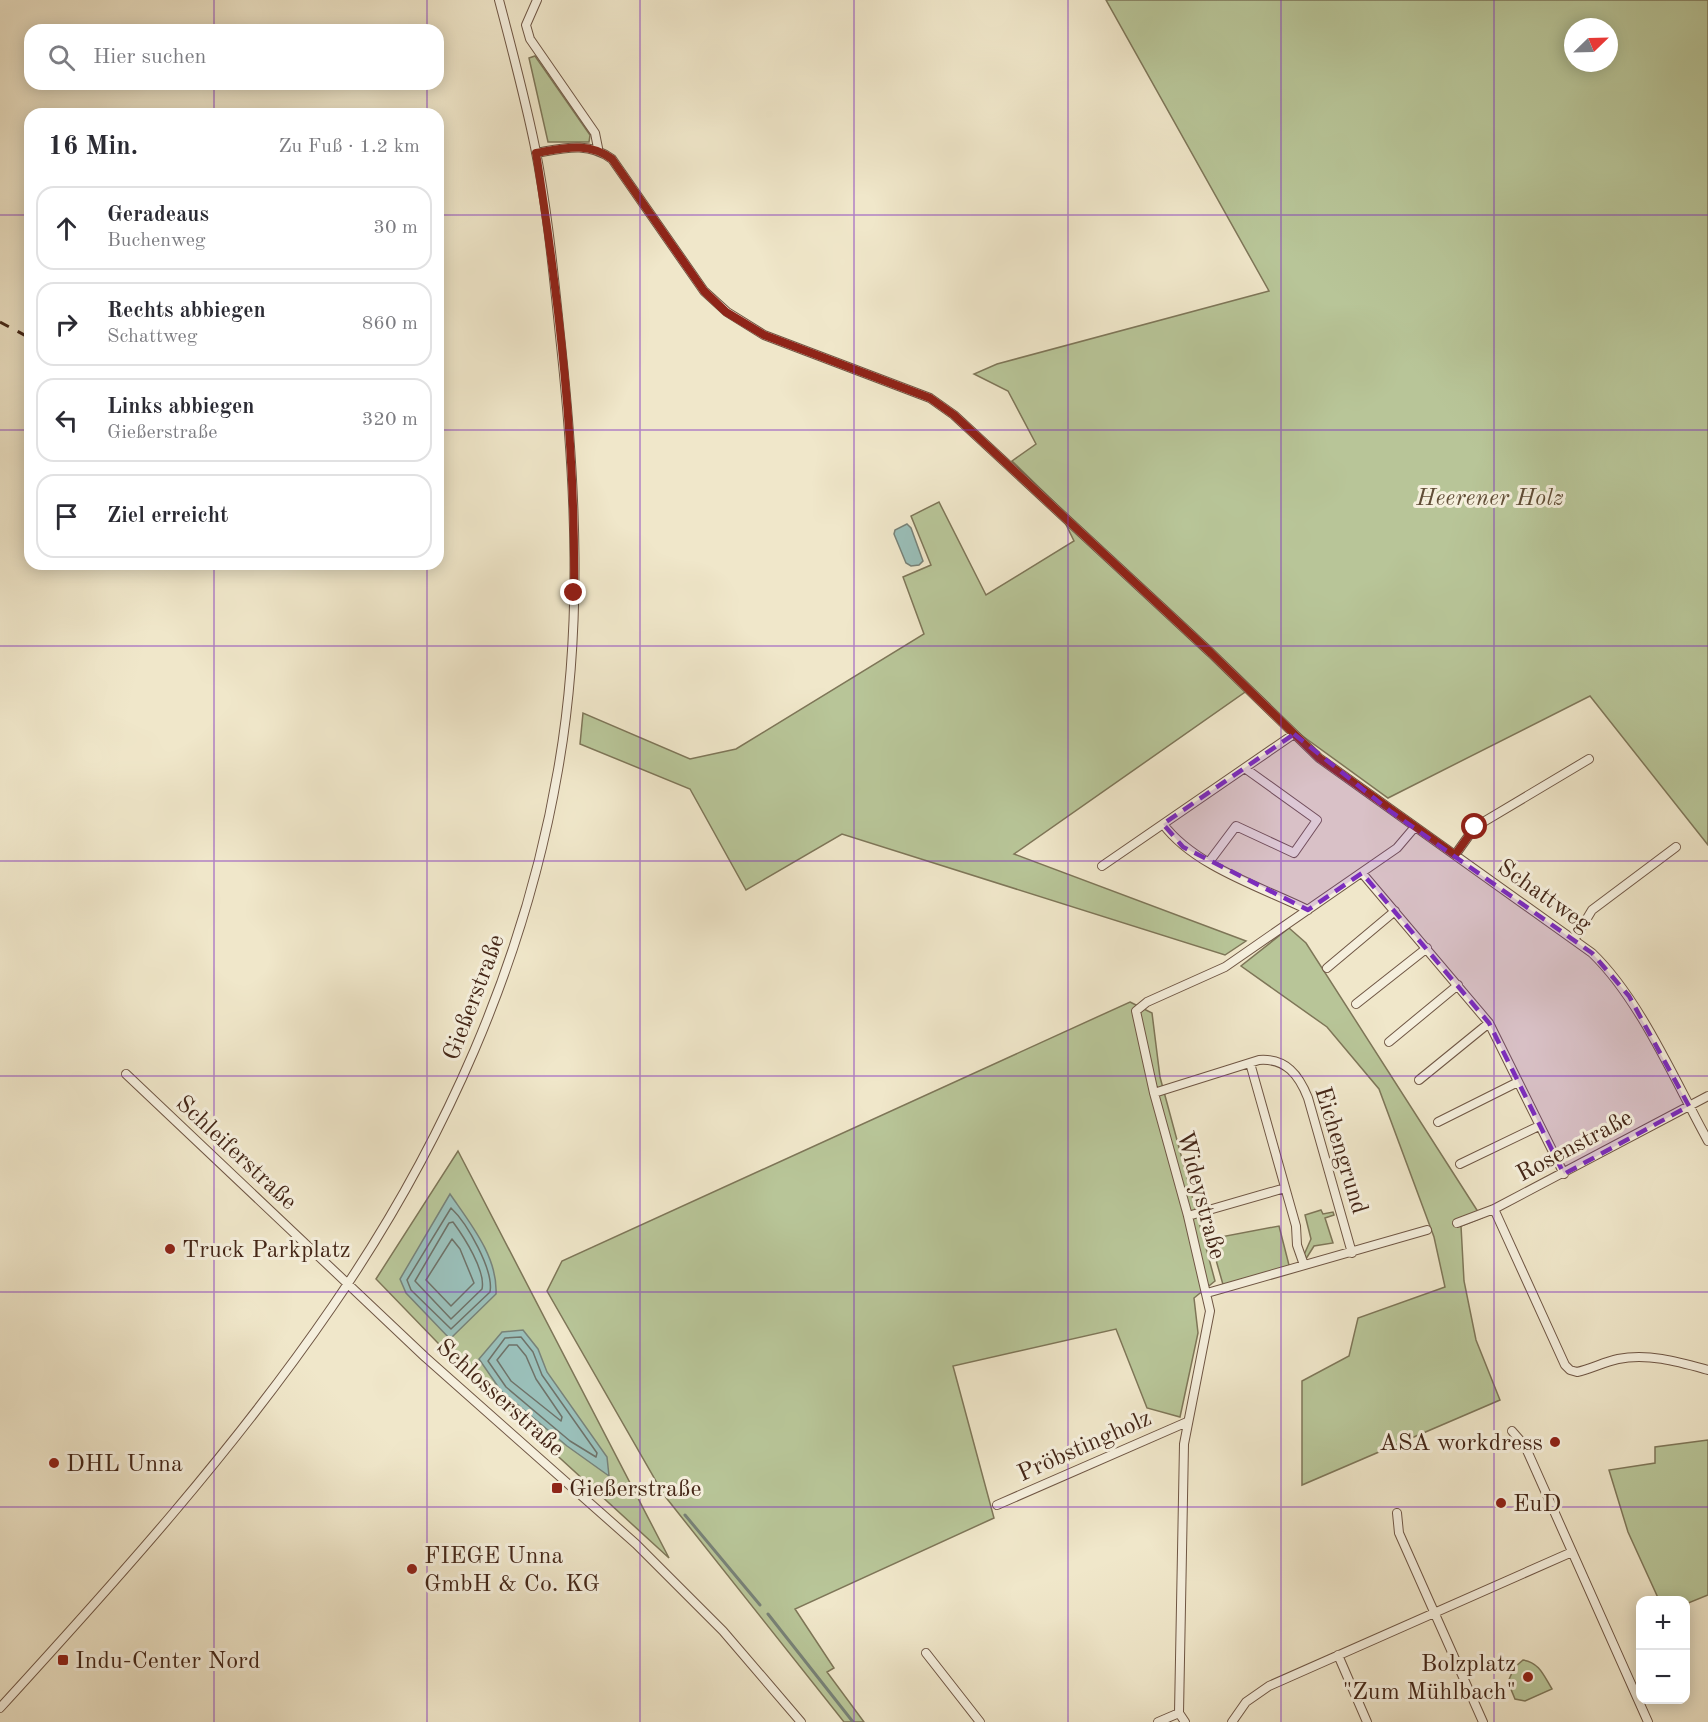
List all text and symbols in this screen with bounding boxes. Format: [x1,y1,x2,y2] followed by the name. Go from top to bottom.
[1564,18,1618,72] north arrow
[24,24,444,90] search box
[45,41,78,74] icon: search
[93,46,206,68] text: Hier suchen
[48,134,138,160] text: 16 Min.
[278,137,420,157] text: Zu Fuß · 1.2 km
[107,204,209,226] text: Geradeaus
[50,212,83,245] icon: ahead
[373,218,418,238] text: 30 m
[107,231,206,251] text: Buchenweg
[107,300,266,322] text: Rechts abbiegen
[50,308,83,341] icon: right
[362,314,418,334] text: 860 m
[107,327,197,347] text: Schattweg
[107,396,255,418] text: Links abbiegen
[50,404,83,437] icon: left
[362,410,418,430] text: 320 m
[107,423,217,443] text: Gießerstraße
[1415,487,1564,511] park label: Heerener Holz
[50,500,83,533] icon: arrive
[107,505,228,527] text: Ziel erreicht
[560,579,586,605] route end
[1461,813,1487,839] route start
[1493,856,1595,938] street label: Schattweg
[440,932,510,1064] street label: Gießerstraße
[1309,1084,1371,1217] street label: Eichengrund
[171,1092,301,1215] street label: Schleiferstraße
[1513,1106,1637,1187] street label: Rosenstraße
[1171,1129,1229,1262] street label: Wideystraße
[182,1239,351,1263] place label: Truck Parkplatz
[163,1242,177,1256] marker: Truck Parkplatz
[431,1335,568,1462] street label: Schlosserstraße
[1014,1407,1155,1487] street label: Pröbstingholz
[1379,1432,1543,1456] place label: ASA workdress
[1548,1435,1562,1449] marker: ASA workdress
[66,1453,183,1477] place label: DHL Unna
[47,1456,61,1470] marker: DHL Unna
[569,1478,701,1502] place label: Gießerstraße
[550,1481,564,1495] marker: Gießerstraße
[1513,1493,1561,1517] place label: EuD
[1494,1496,1508,1510] marker: EuD
[424,1545,600,1597] place label: FIEGE Unna GmbH & Co. KG
[405,1562,419,1576] marker: FIEGE Unna GmbH & Co. KG
[1636,1596,1690,1704] map controls
[1636,1596,1690,1650] button: +
[75,1650,260,1674] place label: Indu-Center Nord
[1636,1650,1690,1704] button: −
[56,1653,70,1667] marker: Indu-Center Nord
[1343,1653,1516,1705] place label: Bolzplatz "Zum Mühlbach"
[1521,1670,1535,1684] marker: Bolzplatz "Zum Mühlbach"

